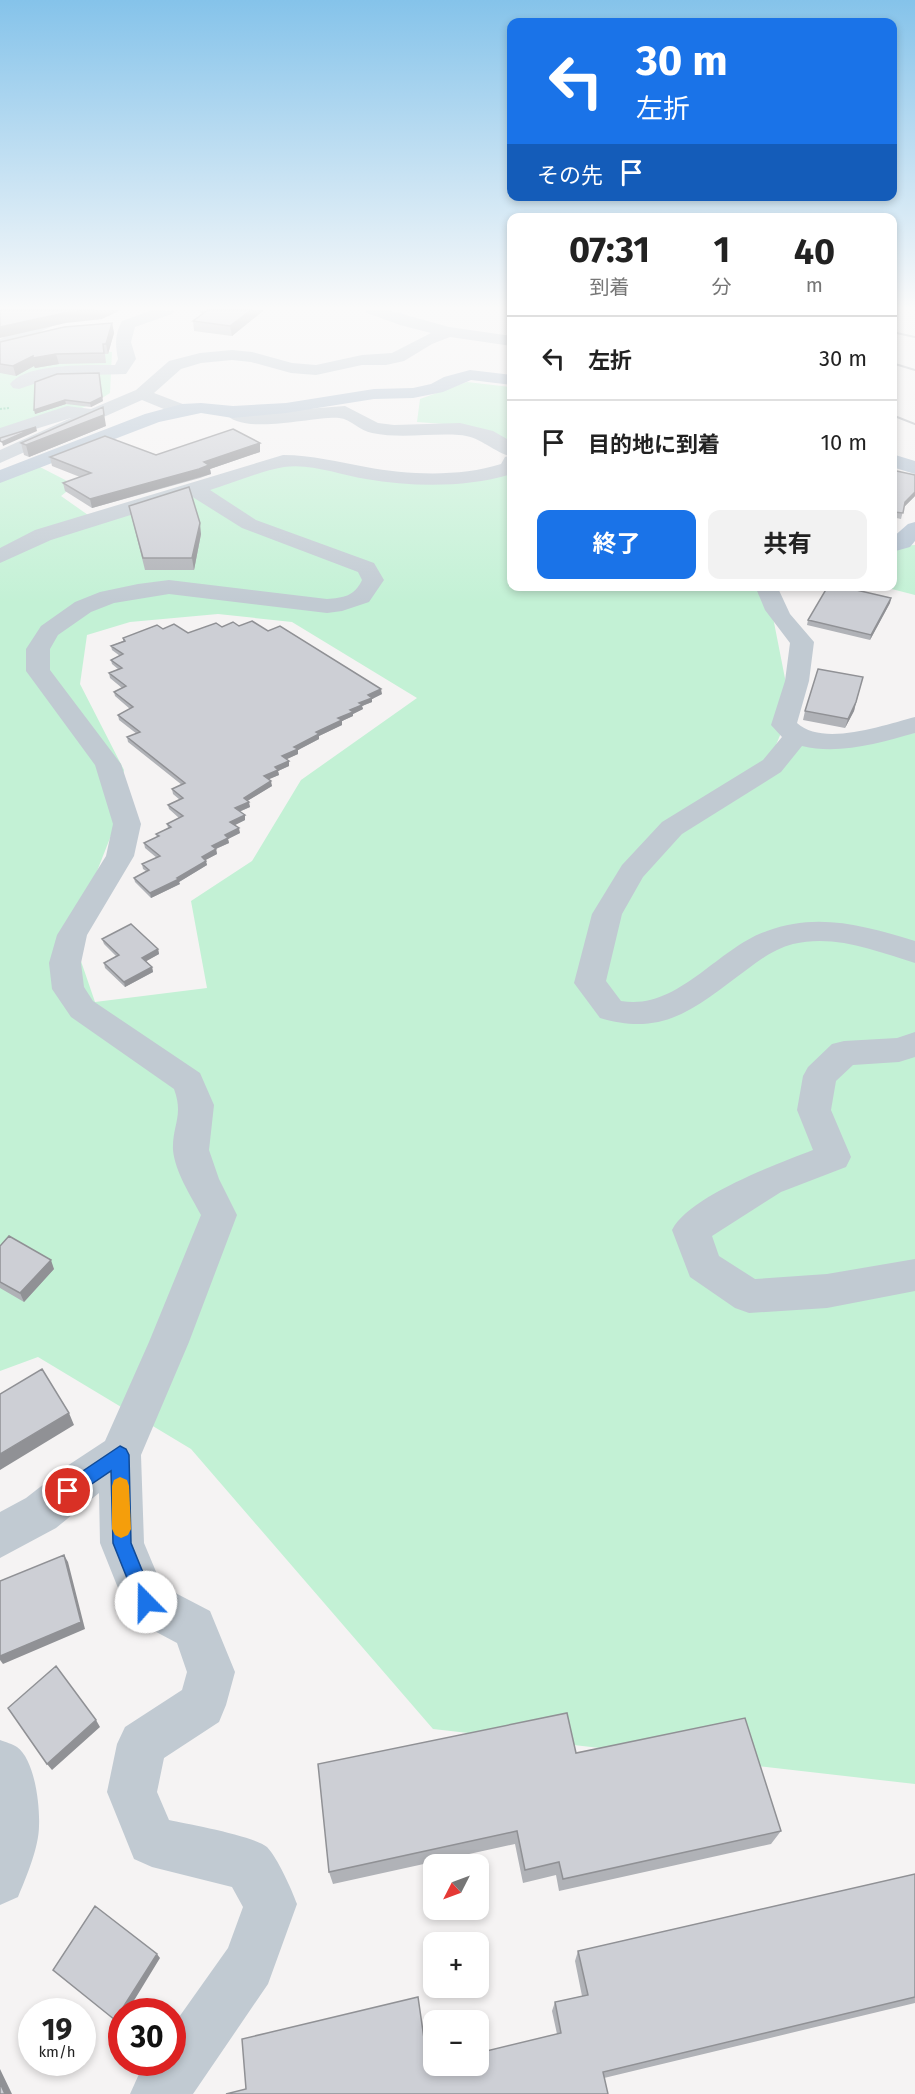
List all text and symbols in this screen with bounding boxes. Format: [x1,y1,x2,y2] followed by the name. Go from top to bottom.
[636,36,728,86] text: 30 m
[537,42,615,120] icon: left
[636,93,690,125] text: 左折
[615,156,648,189] icon: arrive
[537,162,603,189] text: その先
[569,228,650,272] text: 07:31
[713,228,730,272] text: 1
[794,230,835,274] text: 40
[806,273,823,297] text: m
[589,275,629,299] text: 到着
[712,275,732,299] text: 分
[537,342,570,375] icon: left
[819,345,867,372] text: 30 m
[588,347,632,374] text: 左折
[537,426,570,459] icon: arrive
[821,429,867,456] text: 10 m
[588,431,720,458] text: 目的地に到着
[537,510,696,579] button: 終了
[708,510,867,579] button: 共有
[42,1465,93,1516] pin
[51,1474,84,1507] icon: arrive
[114,1570,178,1634] position arrow
[423,1854,489,1920] north arrow
[423,1854,489,2076] map controls
[423,1932,489,1998] button: +
[108,1998,186,2076] speed limit sign: 30
[423,2010,489,2076] button: −
[42,2012,72,2048] text: 19
[38,2043,76,2061] text: km/h

